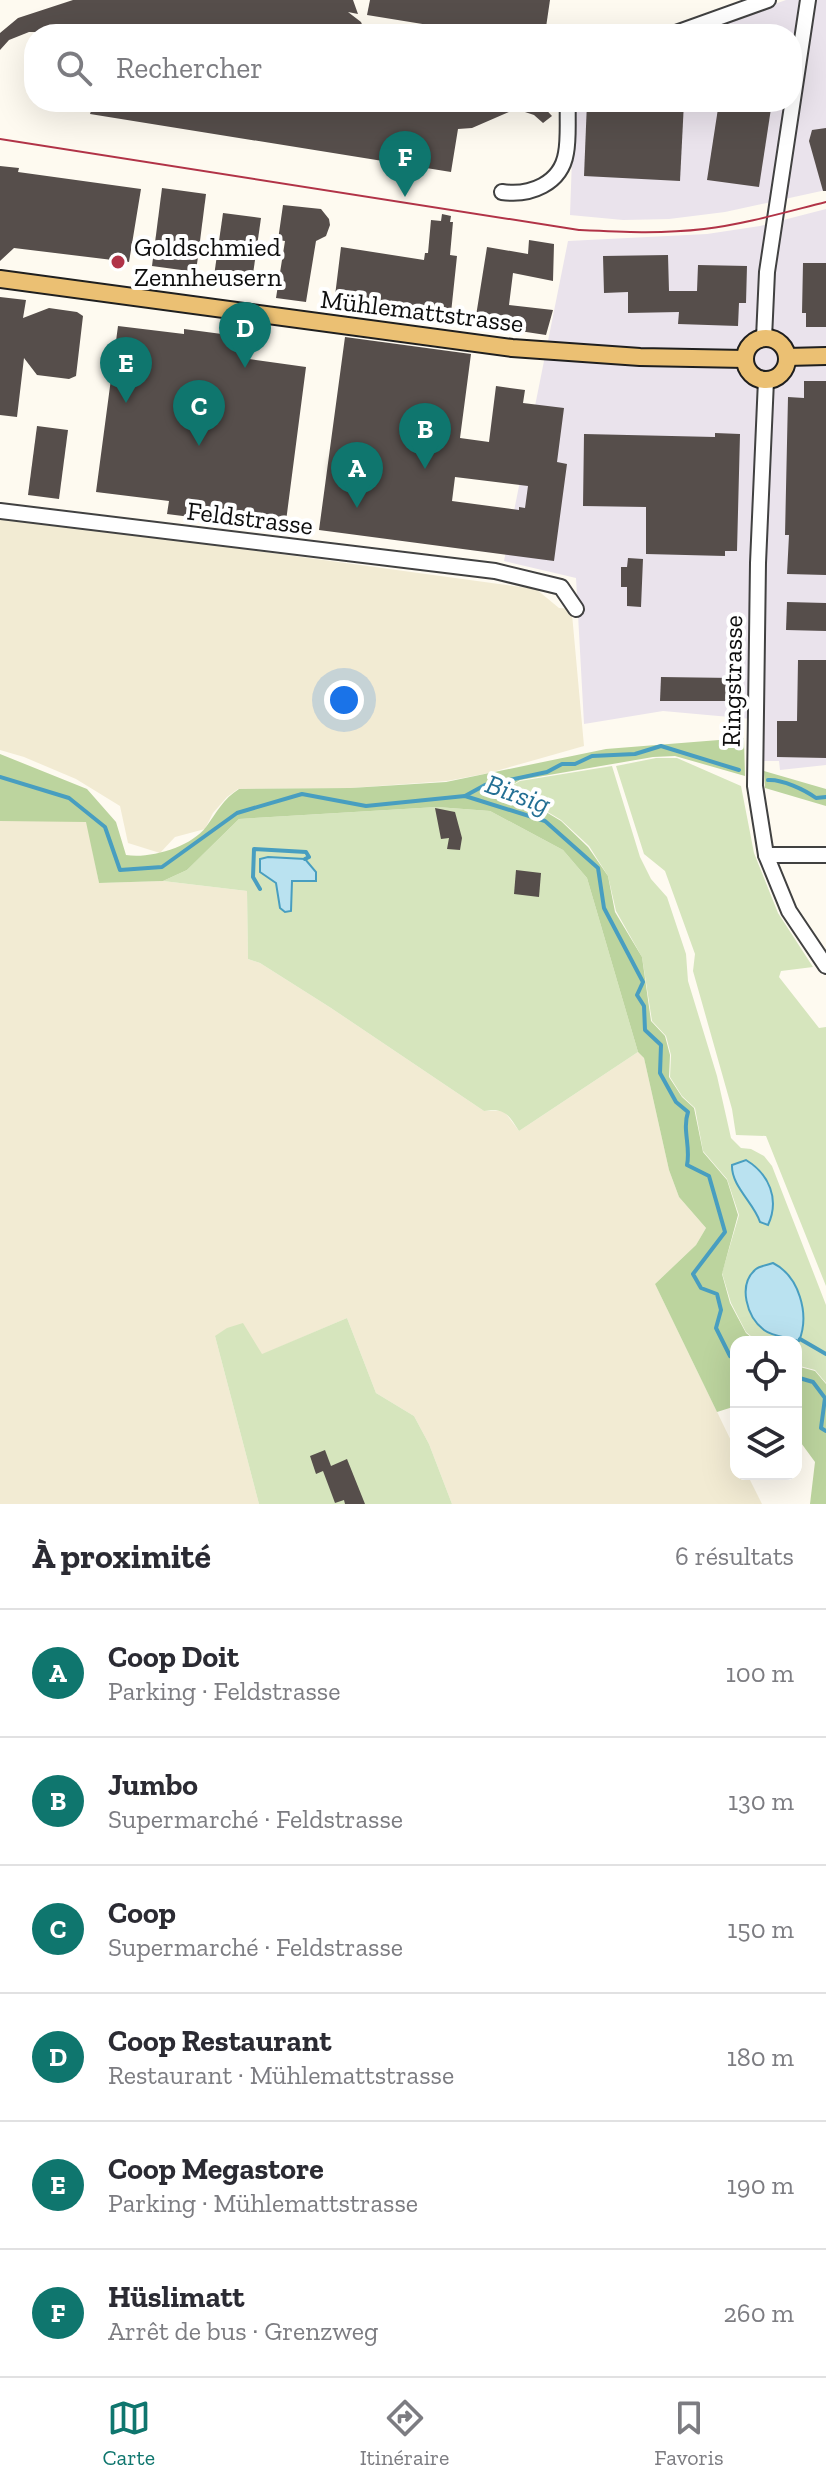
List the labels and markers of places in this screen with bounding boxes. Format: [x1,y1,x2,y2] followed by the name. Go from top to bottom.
[379,131,431,197] pin: F
[134,231,282,293] place label: Goldschmied Zennheusern
[109,253,127,271] marker: Goldschmied Zennheusern
[219,302,271,368] pin: D
[100,337,152,403] pin: E
[173,380,225,446] pin: C
[399,403,451,469] pin: B
[331,442,383,508] pin: A

